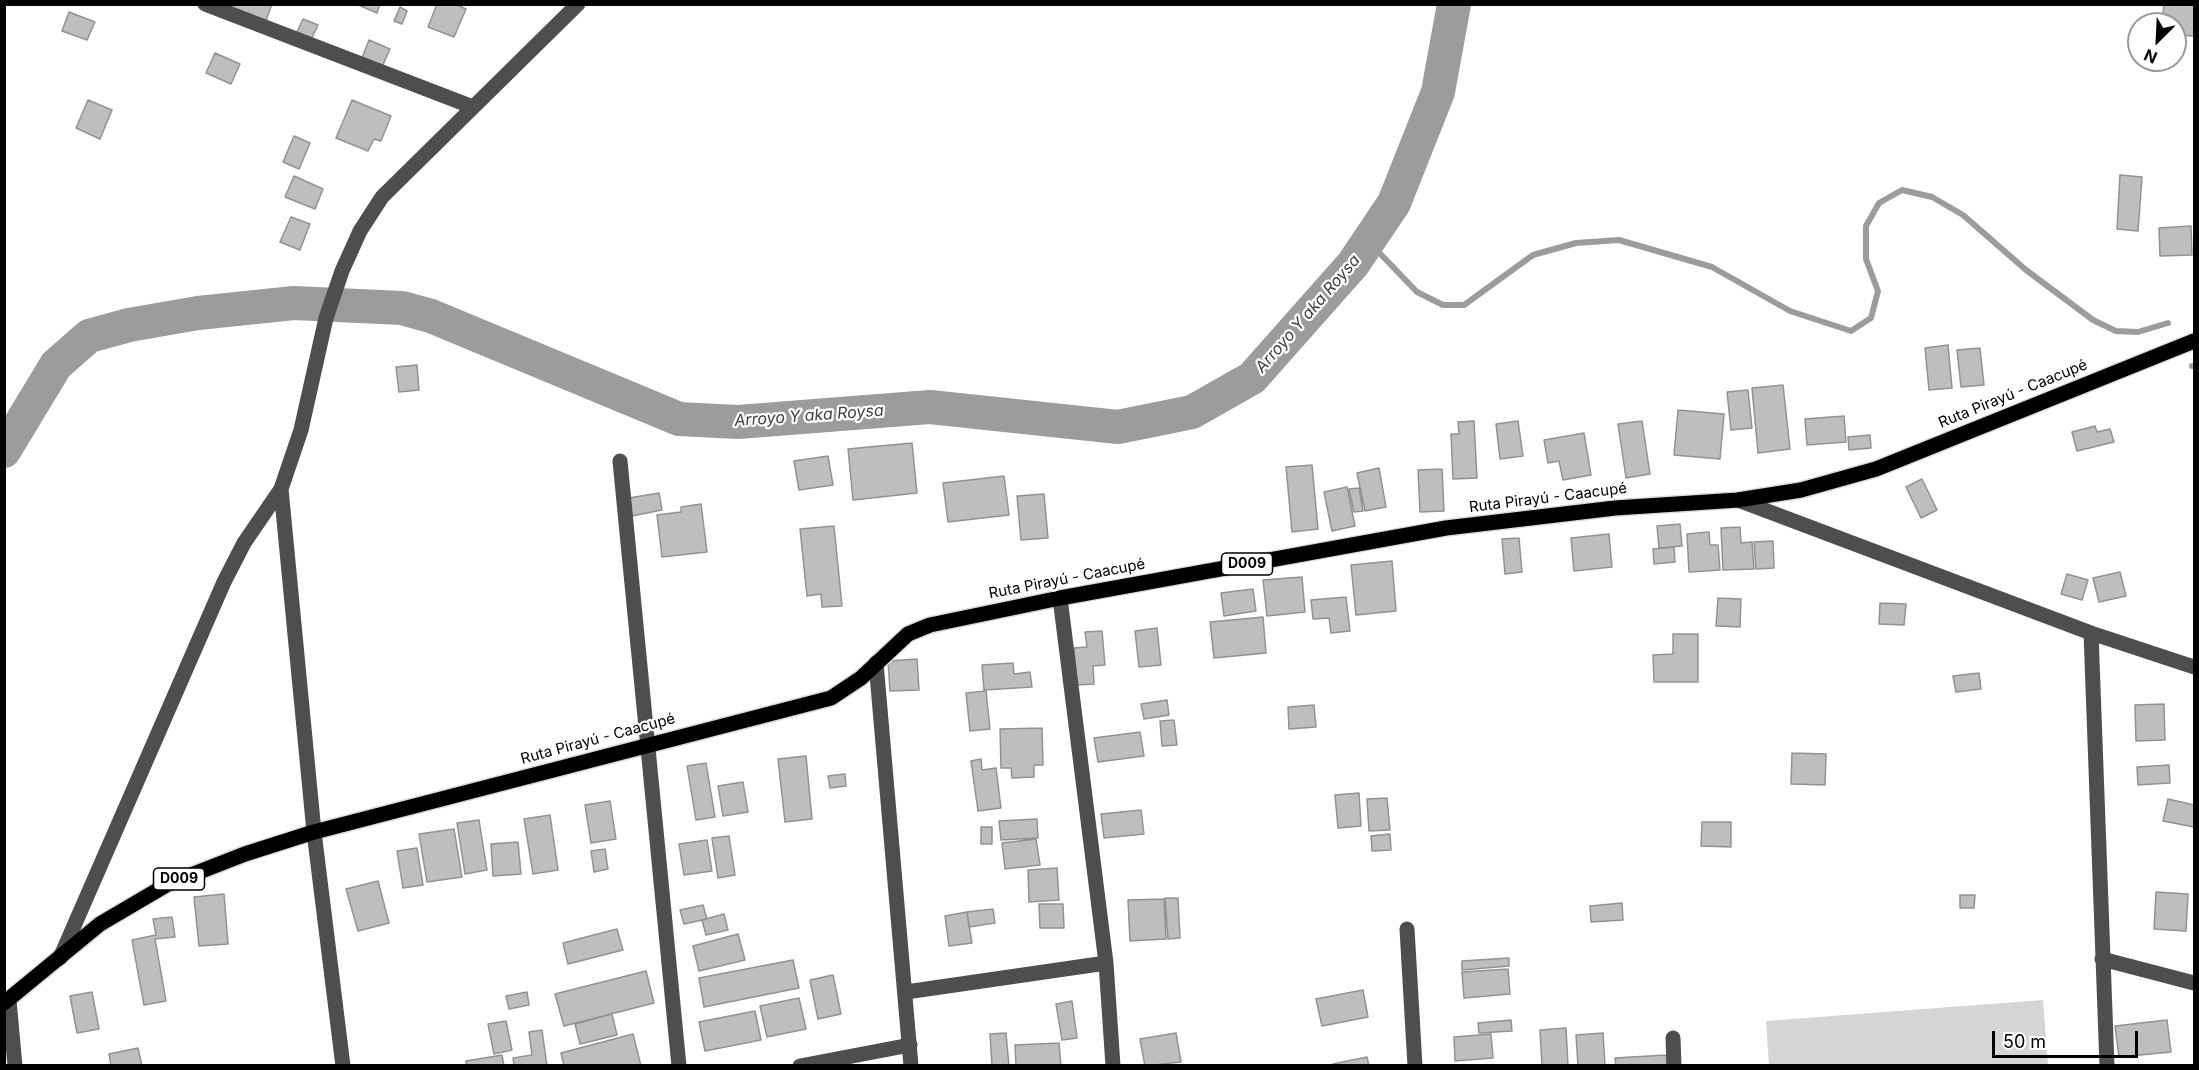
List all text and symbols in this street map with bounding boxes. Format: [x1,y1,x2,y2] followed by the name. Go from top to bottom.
[2127,12,2187,72] north arrow
[2141,45,2160,68] text: N
[1252,251,1364,377] water label: Arroyo Y aka Roysa
[1936,356,2090,432] street label: Ruta Pirayú - Caacupé
[734,401,884,431] water label: Arroyo Y aka Roysa
[1468,479,1628,517] street label: Ruta Pirayú - Caacupé
[1222,553,1272,575] road number: D009
[987,555,1147,603] street label: Ruta Pirayú - Caacupé
[519,710,677,768] street label: Ruta Pirayú - Caacupé
[154,868,204,890] road number: D009
[1995,1019,2140,1057] scale bar
[2003,1031,2046,1052] text: 50 m

